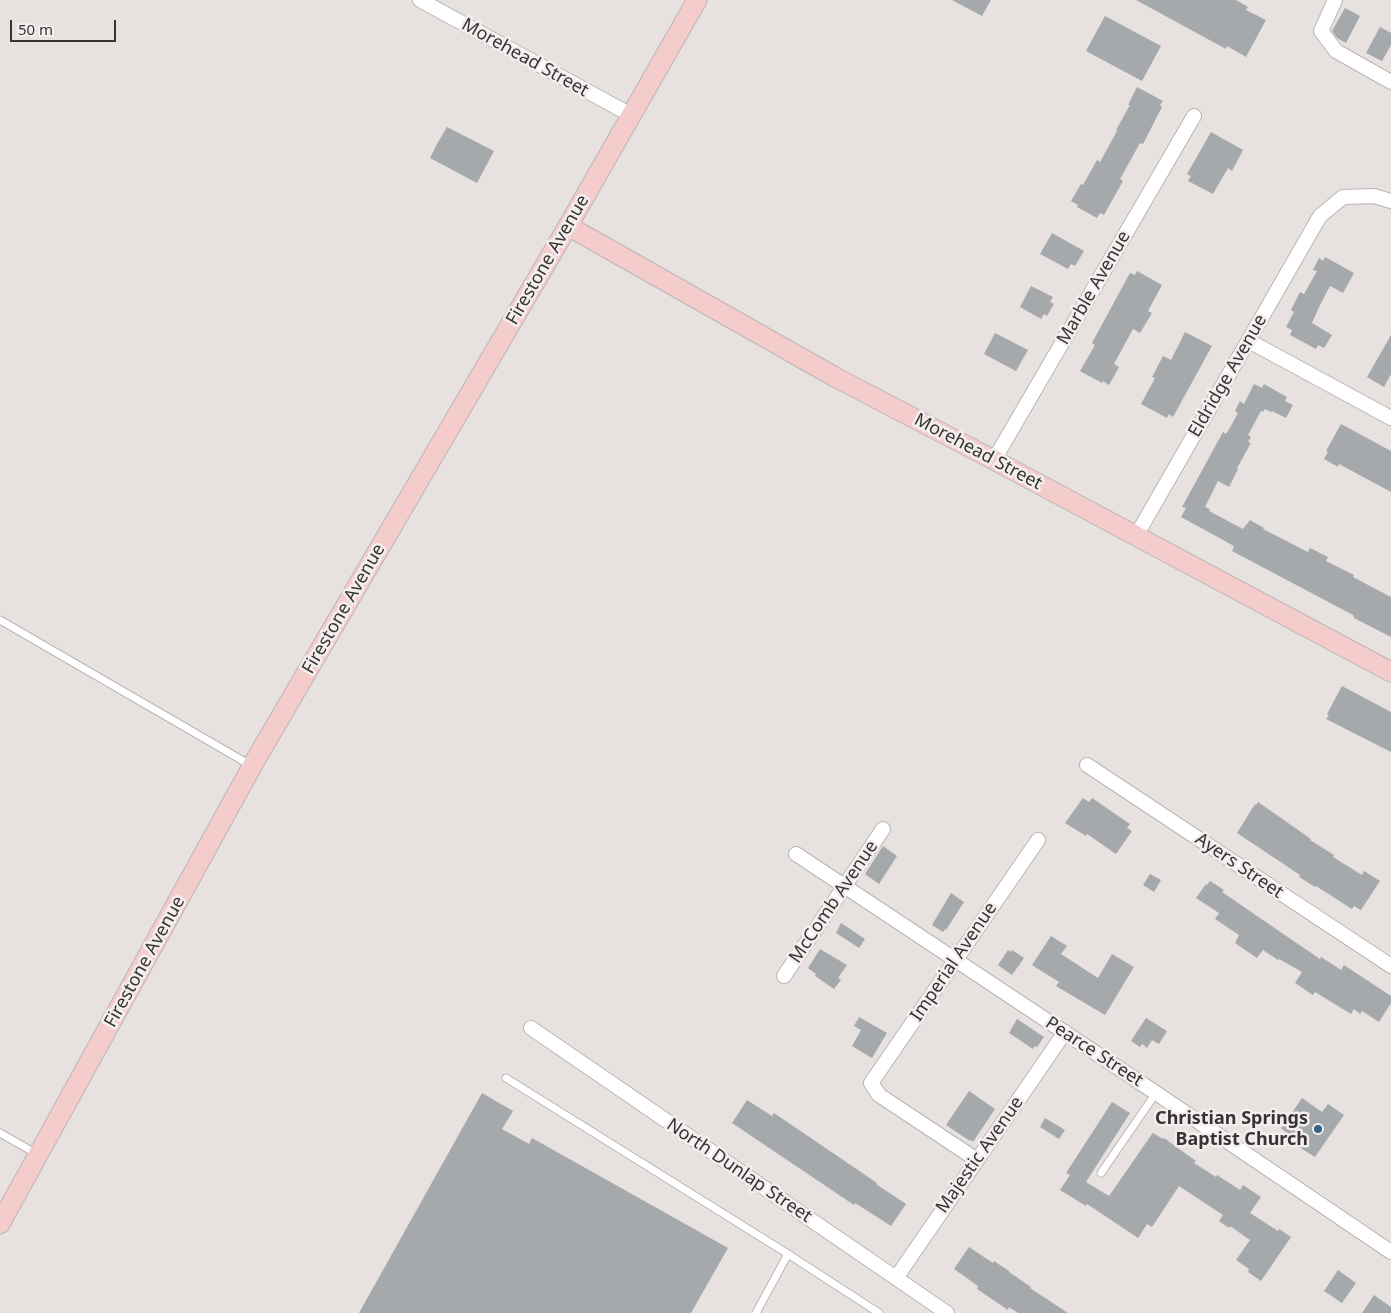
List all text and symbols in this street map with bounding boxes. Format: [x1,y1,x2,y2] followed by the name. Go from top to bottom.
[12,10,119,42] scale bar
[458,14,592,102] street label: Morehead Street
[18,19,53,39] text: 50 m
[502,191,594,329] street label: Firestone Avenue
[1053,227,1135,349] street label: Marble Avenue
[1184,311,1272,441] street label: Eldridge Avenue
[910,409,1046,495] street label: Morehead Street
[298,540,390,678] street label: Firestone Avenue
[1191,829,1287,903] street label: Ayers Street
[785,837,883,967] street label: McComb Avenue
[100,893,190,1031] street label: Firestone Avenue
[906,898,1002,1026] street label: Imperial Avenue
[1041,1012,1147,1092] street label: Pearce Street
[932,1092,1028,1218] street label: Majestic Avenue
[1155,1108,1308,1150] place label: Christian Springs Baptist Church
[662,1114,816,1228] street label: North Dunlap Street
[1312,1123,1324,1135] marker: Christian Springs Baptist Church

